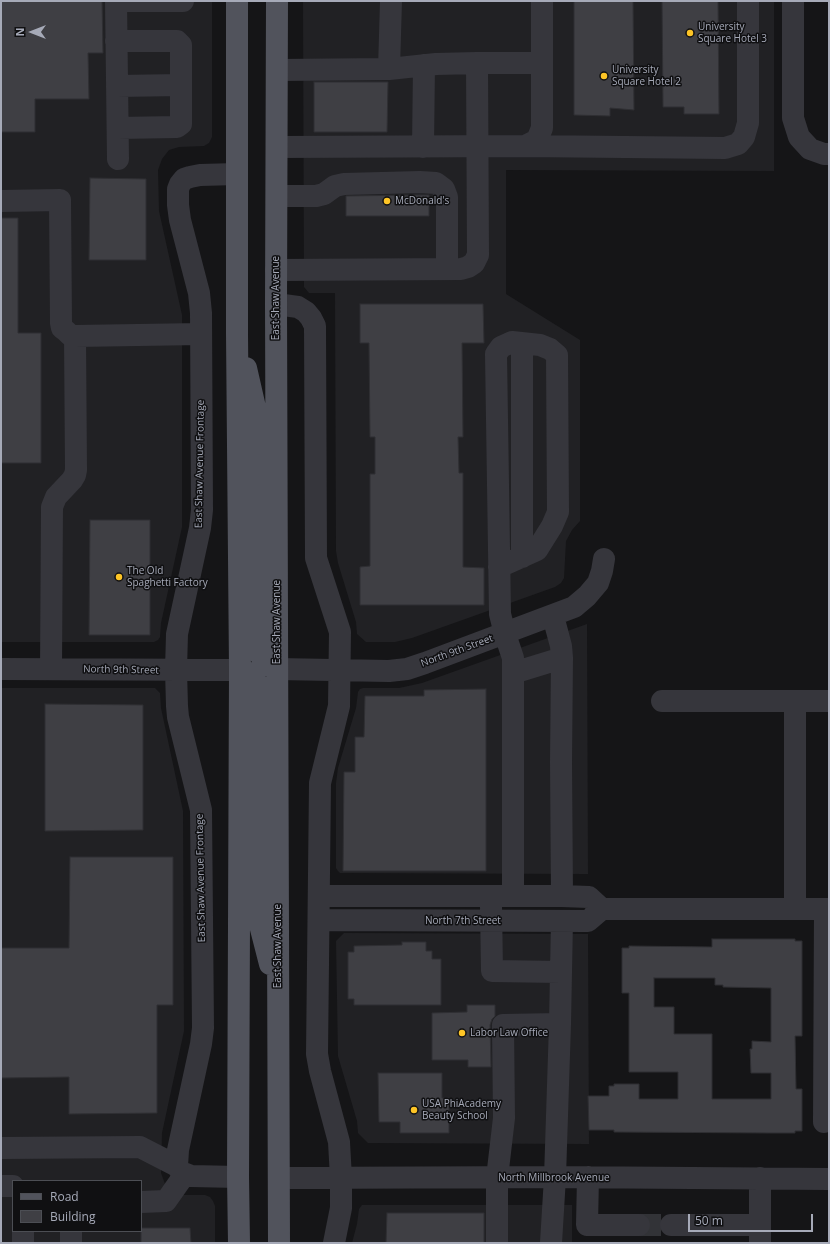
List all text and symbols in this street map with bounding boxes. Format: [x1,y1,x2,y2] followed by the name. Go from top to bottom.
[12,12,52,52] north arrow
[698,21,767,44] place label: University Square Hotel 3
[12,28,27,36] text: N
[685,28,695,38] marker: University Square Hotel 3
[612,64,681,88] place label: University Square Hotel 2
[599,71,609,81] marker: University Square Hotel 2
[395,195,449,207] place label: McDonald's
[382,196,392,206] marker: McDonald's
[270,256,282,340] street label: East Shaw Avenue
[193,400,207,528] street label: East Shaw Avenue Frontage
[127,565,208,588] place label: The Old Spaghetti Factory
[114,572,124,582] marker: The Old Spaghetti Factory
[271,580,283,664] street label: East Shaw Avenue
[419,632,495,670] street label: North 9th Street
[83,663,159,677] street label: North 9th Street
[194,814,208,942] street label: East Shaw Avenue Frontage
[272,904,284,988] street label: East Shaw Avenue
[425,915,501,927] street label: North 7th Street
[470,1027,548,1039] place label: Labor Law Office
[457,1028,467,1038] marker: Labor Law Office
[422,1098,501,1122] place label: USA PhiAcademy Beauty School
[409,1105,419,1115] marker: USA PhiAcademy Beauty School
[498,1172,610,1184] street label: North Millbrook Avenue
[12,1180,142,1232] legend
[50,1188,79,1205] text: Road
[690,1206,815,1232] scale bar
[50,1208,95,1225] text: Building
[695,1212,723,1229] text: 50 m

